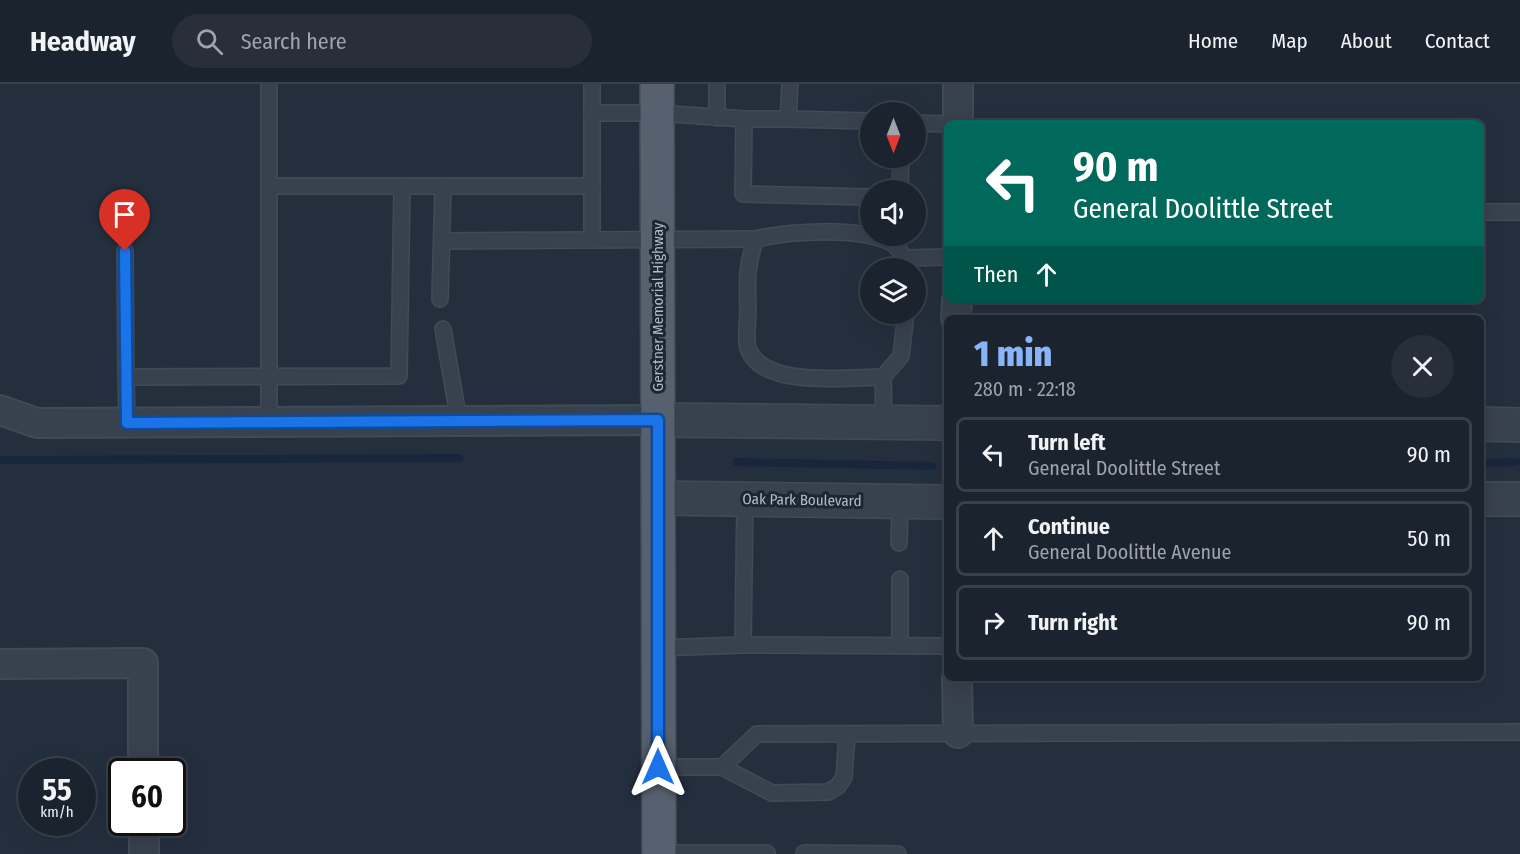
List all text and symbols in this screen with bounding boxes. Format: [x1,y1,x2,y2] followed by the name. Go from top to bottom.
[172,14,592,68] search box
[30,25,136,58] text: Headway
[193,25,226,58] icon: search
[241,28,347,55] text: Search here
[1188,28,1238,54] text: Home
[1271,28,1308,54] text: Map
[1341,28,1392,54] text: About
[1425,28,1490,54] text: Contact
[860,102,926,168] north arrow
[860,102,926,324] map controls
[1073,142,1158,192] text: 90 m
[974,144,1052,222] icon: left
[860,180,926,246] button: sound
[99,189,150,251] pin
[1073,193,1333,225] text: General Doolittle Street
[108,198,141,231] icon: arrive
[649,222,667,391] street label: Gerstner Memorial Highway
[860,258,926,324] button: layers
[1030,258,1063,291] icon: ahead
[974,261,1018,288] text: Then
[974,332,1052,376] text: 1 min
[1391,335,1454,398] button: close
[974,377,1076,401] text: 280 m · 22:18
[1028,429,1106,456] text: Turn left
[977,438,1010,471] icon: left
[1407,441,1451,468] text: 90 m
[1028,456,1221,480] text: General Doolittle Street
[742,490,862,510] street label: Oak Park Boulevard
[1028,513,1110,540] text: Continue
[977,522,1010,555] icon: ahead
[1407,525,1451,552] text: 50 m
[1028,540,1231,564] text: General Doolittle Avenue
[977,606,1010,639] icon: right
[1028,609,1117,636] text: Turn right
[1407,609,1451,636] text: 90 m
[626,735,690,799] position arrow
[108,758,186,836] speed limit sign: 60
[42,772,72,808] text: 55
[40,803,74,821] text: km/h

